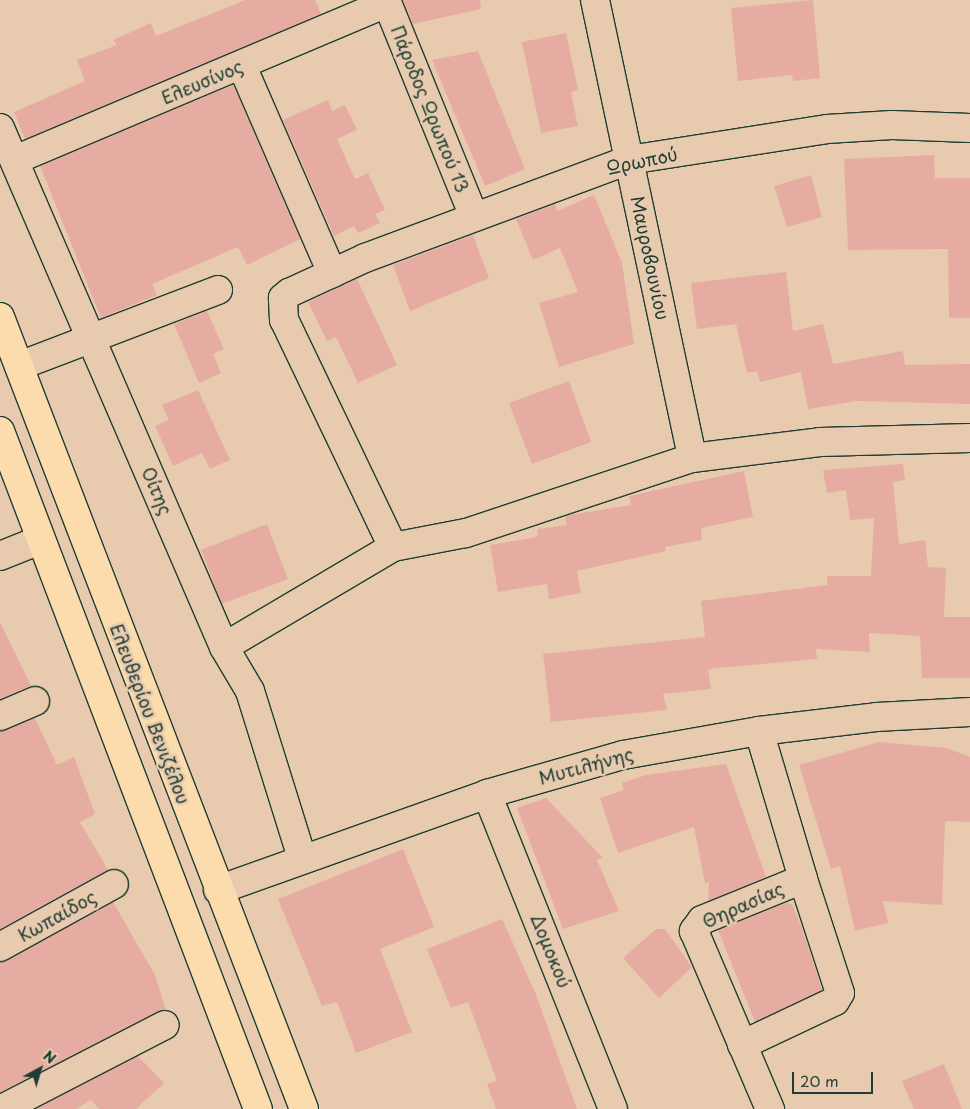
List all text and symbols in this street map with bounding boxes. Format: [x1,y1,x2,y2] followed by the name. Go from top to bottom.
[386,22,474,196] street label: Πάροδος Ωρωπού 13
[158,55,246,109] street label: Ελευσίνος
[605,143,679,179] street label: Ωρωπού
[626,194,674,322] street label: Μαυροβουνίου
[137,464,177,518] street label: Οίτης
[106,621,194,807] street label: Ελευθερίου Βενιζέλου
[536,743,636,789] street label: Μυτιλήνης
[699,877,787,933] street label: Θηρασίας
[14,886,100,946] street label: Κωπαίδος
[526,911,576,991] street label: Δομοκού
[15,1044,65,1094] north arrow
[39,1045,61,1069] text: N
[795,1062,876,1094] scale bar
[800,1069,839,1092] text: 20 m

